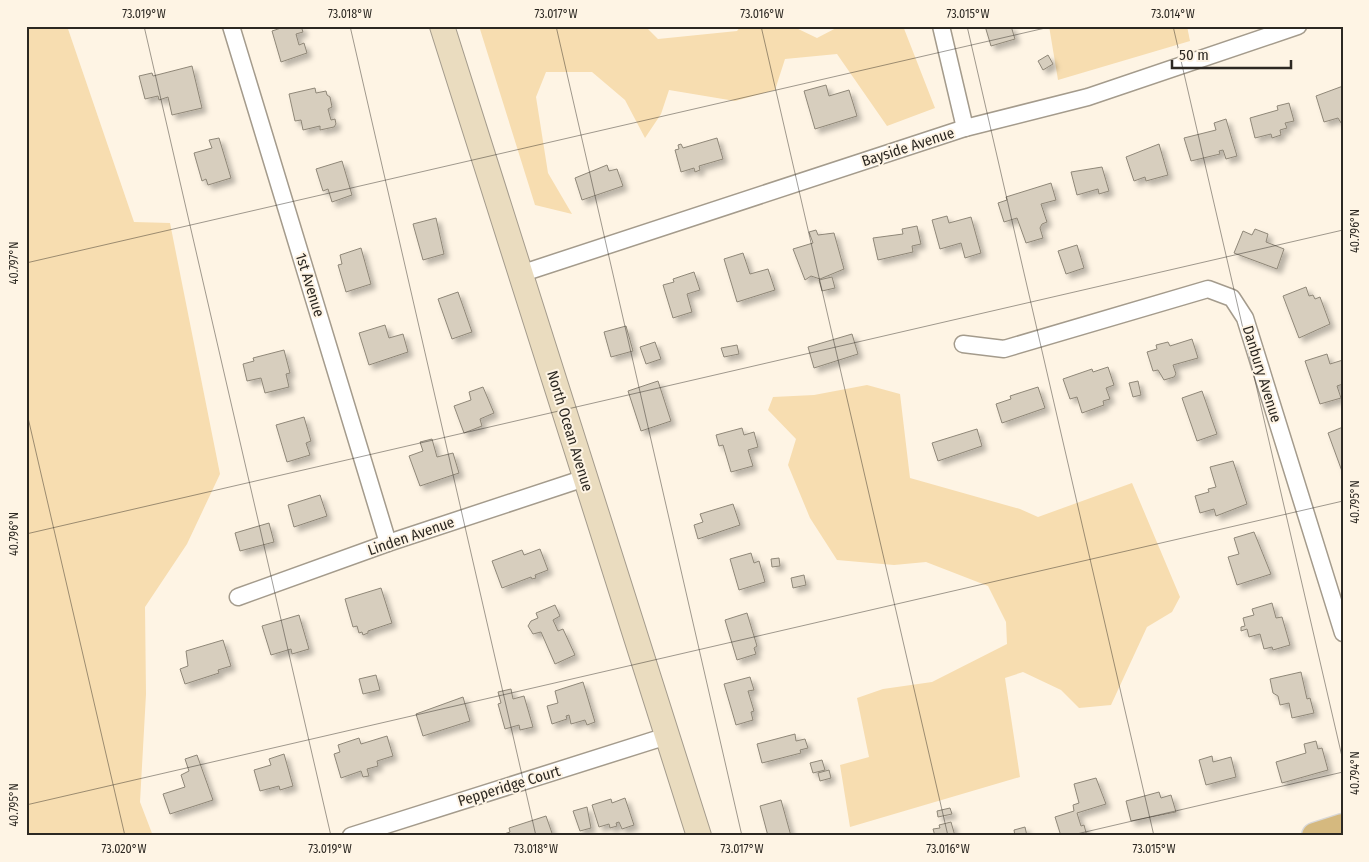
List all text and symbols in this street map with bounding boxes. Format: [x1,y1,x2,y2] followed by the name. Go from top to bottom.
[122,7,166,21] text: 73.019°W
[328,7,372,21] text: 73.018°W
[535,7,577,21] text: 73.017°W
[740,7,784,21] text: 73.016°W
[946,7,990,21] text: 73.015°W
[1151,7,1195,21] text: 73.014°W
[1172,38,1290,70] scale bar
[1179,46,1209,64] text: 50 m
[859,124,957,170] street label: Bayside Avenue
[1348,209,1362,253] text: 40.796°N
[7,242,21,284] text: 40.797°N
[292,251,328,319] street label: 1st Avenue
[1239,323,1285,425] street label: Danbury Avenue
[543,368,597,494] street label: North Ocean Avenue
[1348,480,1362,524] text: 40.795°N
[7,512,21,556] text: 40.796°N
[365,513,457,559] street label: Linden Avenue
[1348,751,1362,795] text: 40.794°N
[456,762,562,810] street label: Pepperidge Court
[7,783,21,827] text: 40.795°N
[102,842,146,856] text: 73.020°W
[308,842,352,856] text: 73.019°W
[514,842,558,856] text: 73.018°W
[721,842,763,856] text: 73.017°W
[926,842,970,856] text: 73.016°W
[1132,842,1176,856] text: 73.015°W

